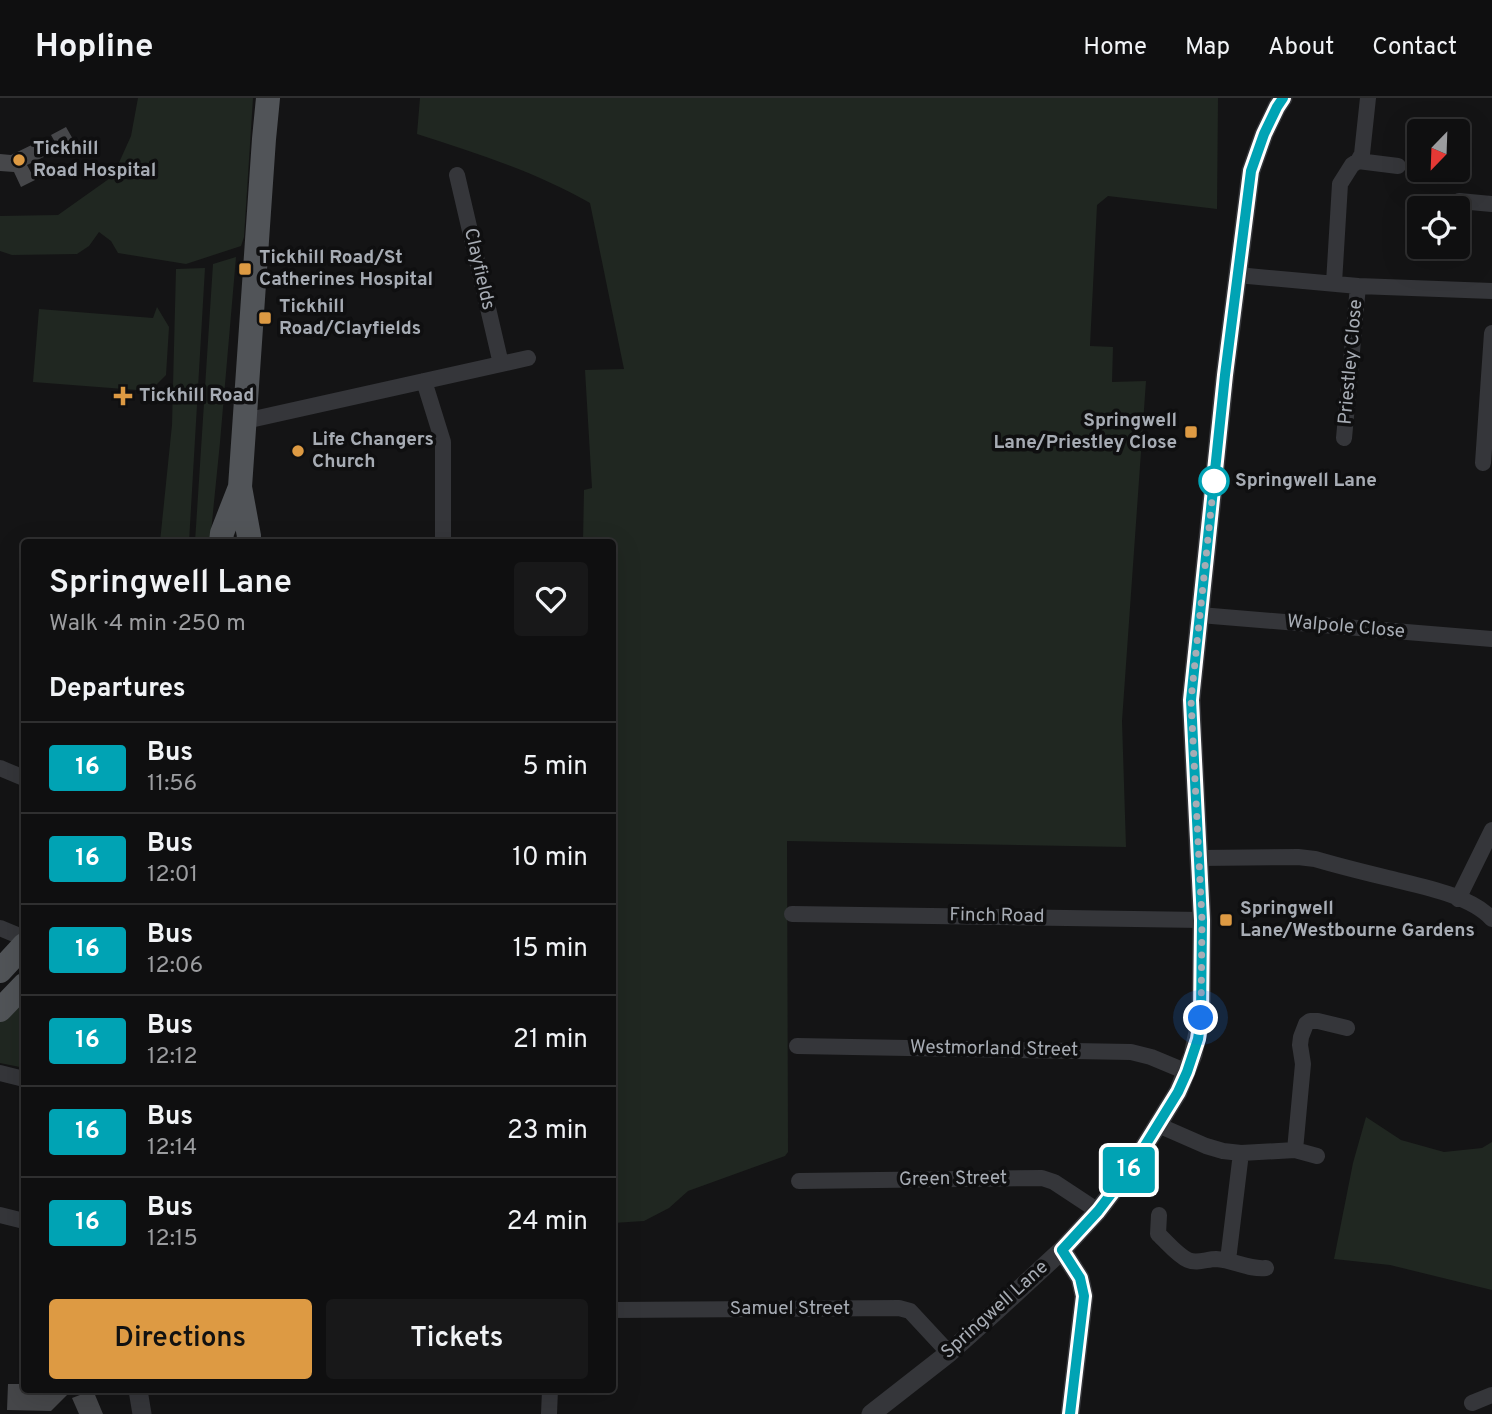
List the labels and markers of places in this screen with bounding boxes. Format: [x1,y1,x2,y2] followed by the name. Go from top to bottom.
[33,137,156,183] place label: Tickhill Road Hospital
[11,152,27,168] marker: Tickhill Road Hospital
[259,246,433,292] place label: Tickhill Road/St Catherines Hospital
[237,261,253,277] marker: Tickhill Road/St Catherines Hospital
[279,295,421,341] place label: Tickhill Road/Clayfields
[257,310,273,326] marker: Tickhill Road/Clayfields
[139,384,254,408] place label: Tickhill Road
[113,386,133,406] marker: Tickhill Road
[994,409,1177,455] place label: Springwell Lane/Priestley Close
[1183,424,1199,440] marker: Springwell Lane/Priestley Close
[312,428,434,474] place label: Life Changers Church
[290,443,306,459] marker: Life Changers Church
[1199,466,1229,496] marker: Springwell Lane
[1235,469,1377,493] place label: Springwell Lane
[1240,897,1475,943] place label: Springwell Lane/Westbourne Gardens
[1218,912,1234,928] marker: Springwell Lane/Westbourne Gardens

